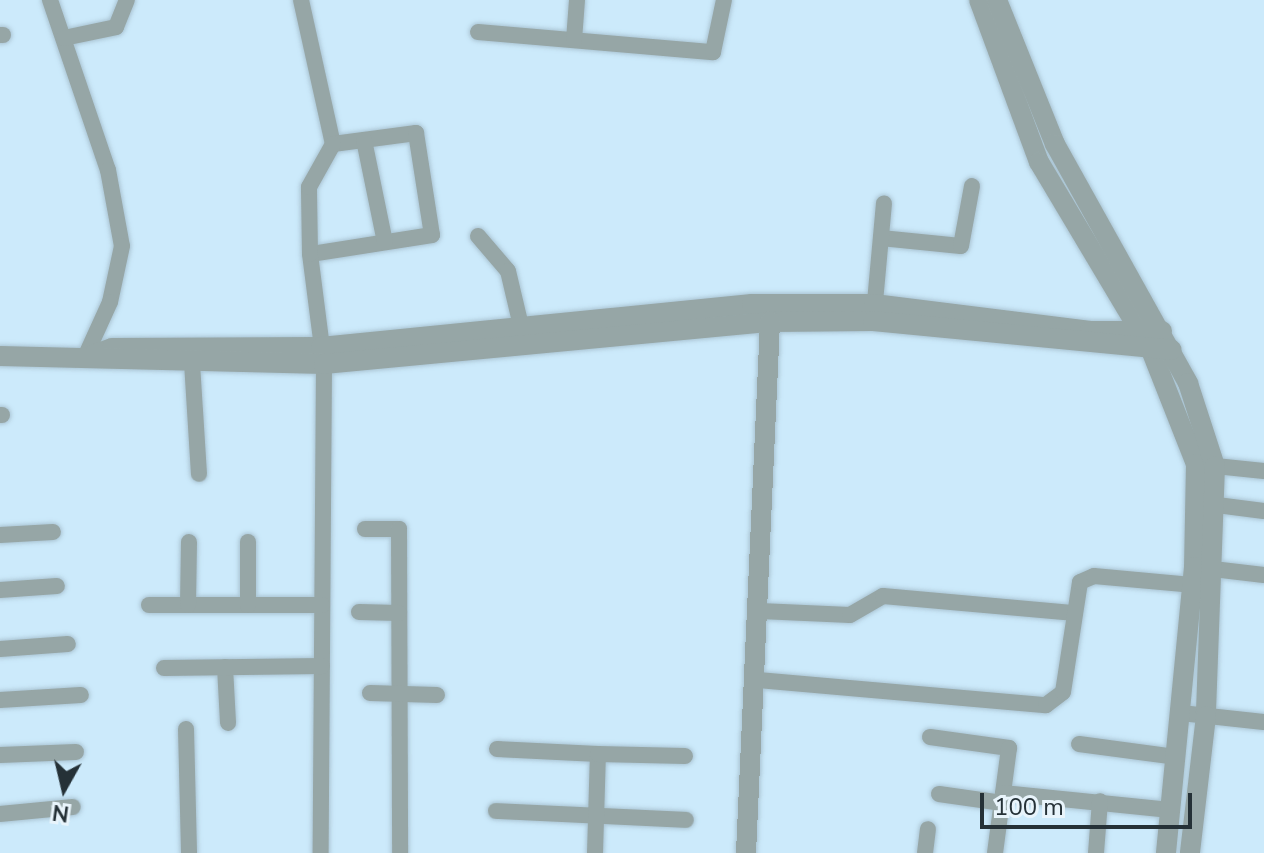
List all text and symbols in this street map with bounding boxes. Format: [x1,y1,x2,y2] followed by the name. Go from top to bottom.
[24,749,104,829] north arrow
[984,777,1196,827] scale bar
[994,791,1064,823] text: 100 m
[50,797,71,829] text: N

